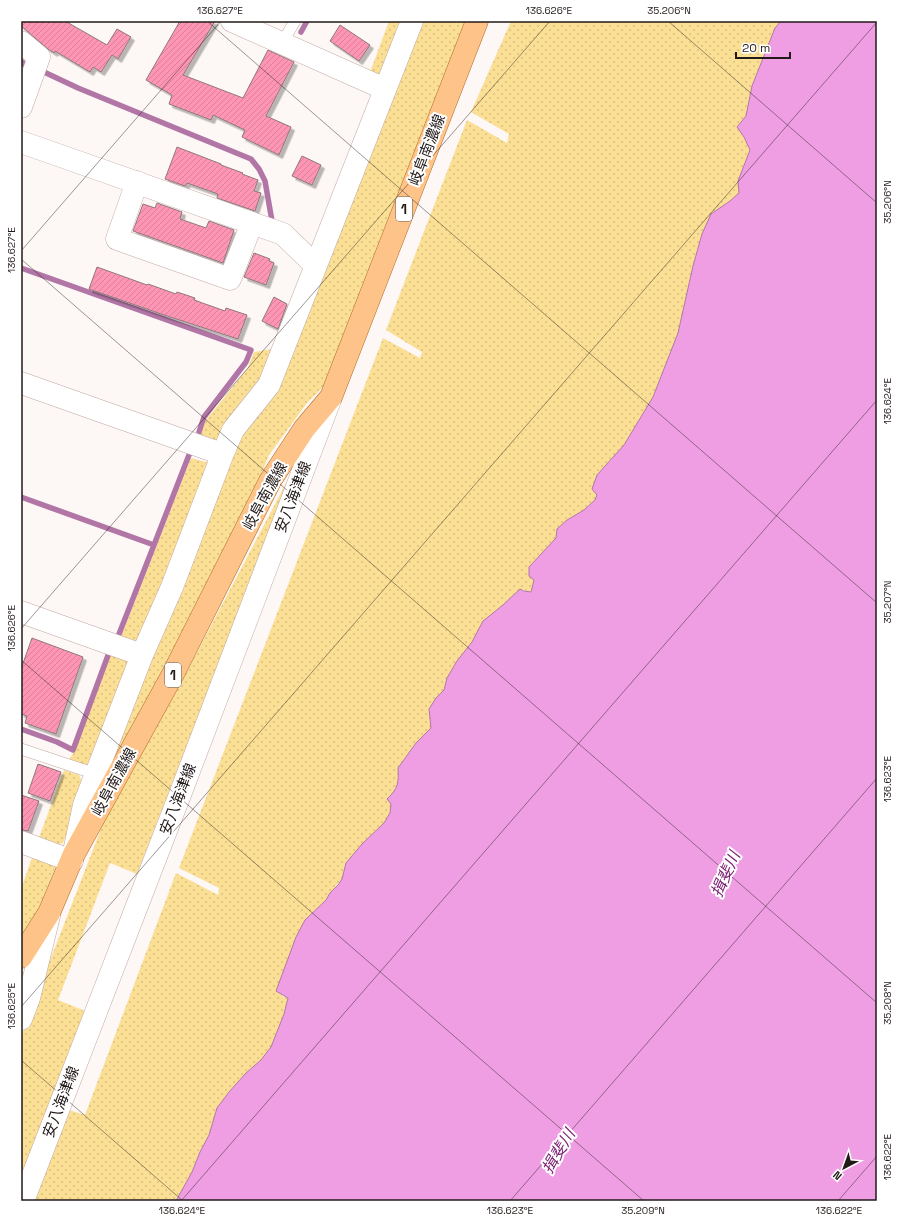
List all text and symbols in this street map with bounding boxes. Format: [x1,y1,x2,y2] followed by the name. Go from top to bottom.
[197,4,243,17] text: 136.627°E
[526,4,573,17] text: 136.626°E
[647,4,691,17] text: 35.206°N
[736,34,790,60] scale bar
[742,40,770,56] text: 20 m
[404,111,449,188] street label: 岐阜南濃線
[881,180,894,224] text: 35.206°N
[396,197,412,221] road number: 1
[5,227,18,273] text: 136.627°E
[881,377,894,424] text: 136.624°E
[238,458,291,533] street label: 岐阜南濃線
[270,458,315,535] street label: 安八海津線
[881,581,894,623] text: 35.207°N
[5,604,18,651] text: 136.626°E
[165,663,181,687] road number: 1
[87,744,140,819] street label: 岐阜南濃線
[881,755,894,802] text: 136.623°E
[155,760,200,837] street label: 安八海津線
[706,846,746,900] water label: 揖斐川
[881,981,894,1025] text: 35.208°N
[5,982,18,1029] text: 136.625°E
[38,1063,83,1140] street label: 安八海津線
[537,1124,581,1177] water label: 揖斐川
[881,1133,894,1180] text: 136.622°E
[824,1148,864,1188] north arrow
[830,1168,845,1183] text: N
[159,1204,206,1217] text: 136.624°E
[487,1204,534,1217] text: 136.623°E
[621,1204,665,1217] text: 35.209°N
[816,1204,863,1217] text: 136.622°E

